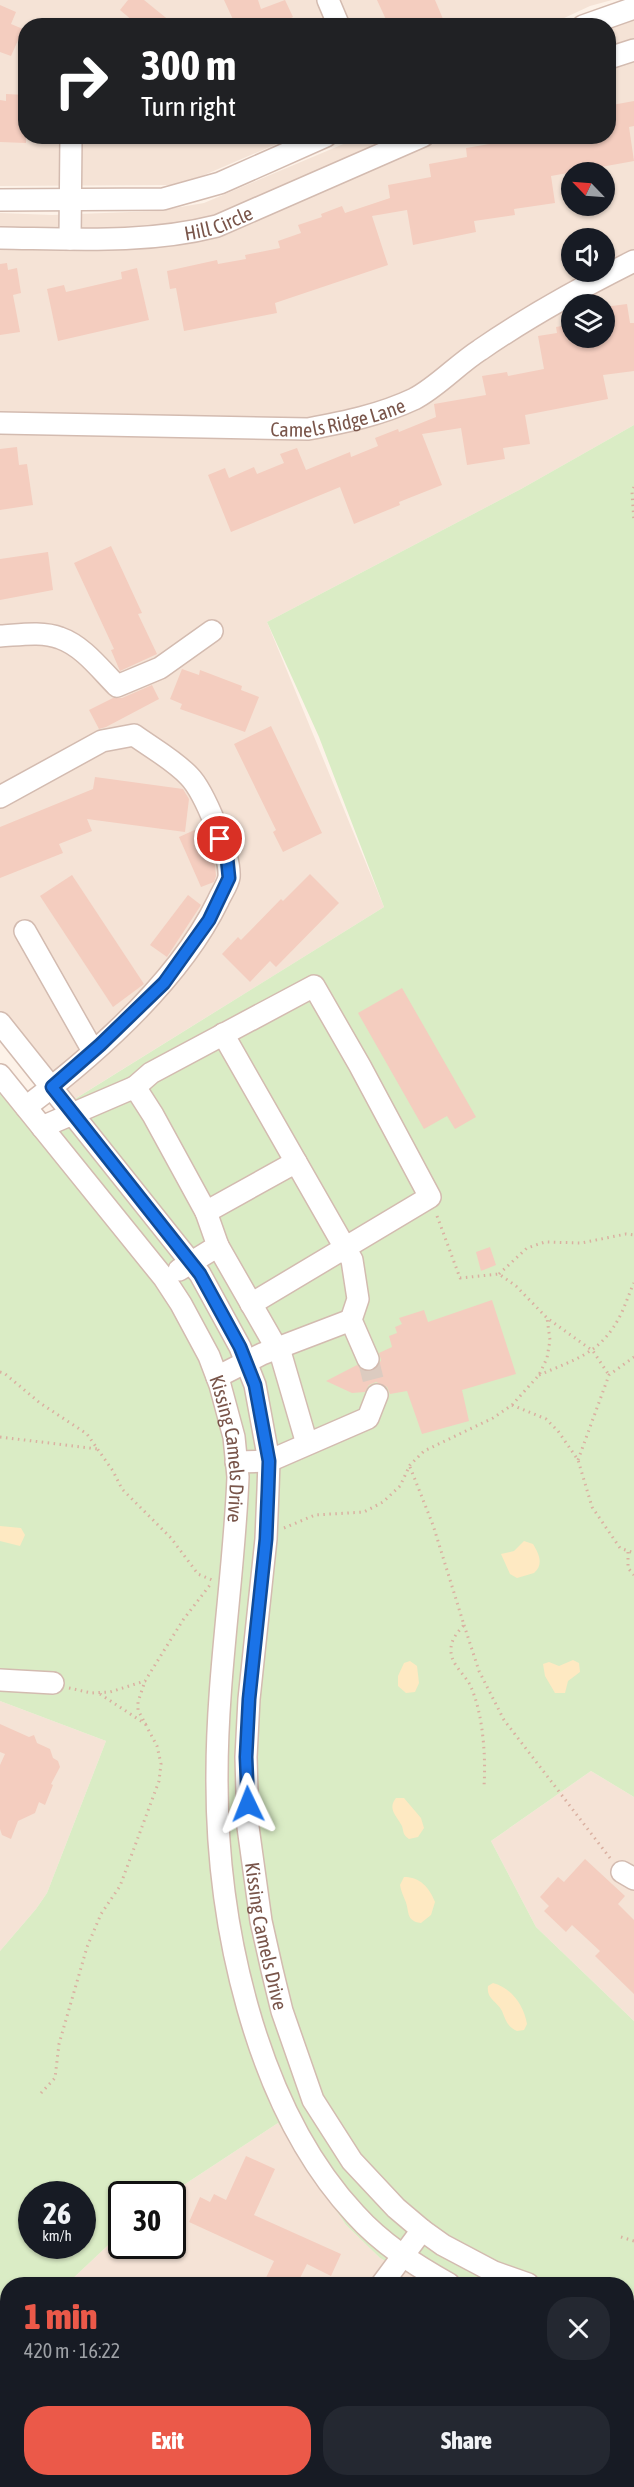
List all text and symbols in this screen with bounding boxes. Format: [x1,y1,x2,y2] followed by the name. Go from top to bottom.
[141,41,236,89] text: 300 m
[42,42,120,120] icon: right
[141,91,236,122] text: Turn right
[561,162,615,216] north arrow
[561,162,615,348] map controls
[182,201,256,244] street label: Hill Circle
[561,228,615,282] button: sound
[561,294,615,348] button: layers
[270,393,408,441] street label: Camels Ridge Lane
[194,813,245,864] pin
[203,822,236,855] icon: arrive
[206,1371,250,1524] street label: Kissing Camels Drive
[216,1772,280,1836] position arrow
[241,1861,293,2012] street label: Kissing Camels Drive
[108,2181,186,2259] speed limit sign: 30
[43,2196,71,2230] text: 26
[42,2227,72,2244] text: km/h
[24,2295,98,2337] text: 1 min
[547,2297,610,2360] button: close
[24,2339,120,2362] text: 420 m · 16:22
[24,2406,311,2475] button: Exit
[323,2406,610,2475] button: Share

